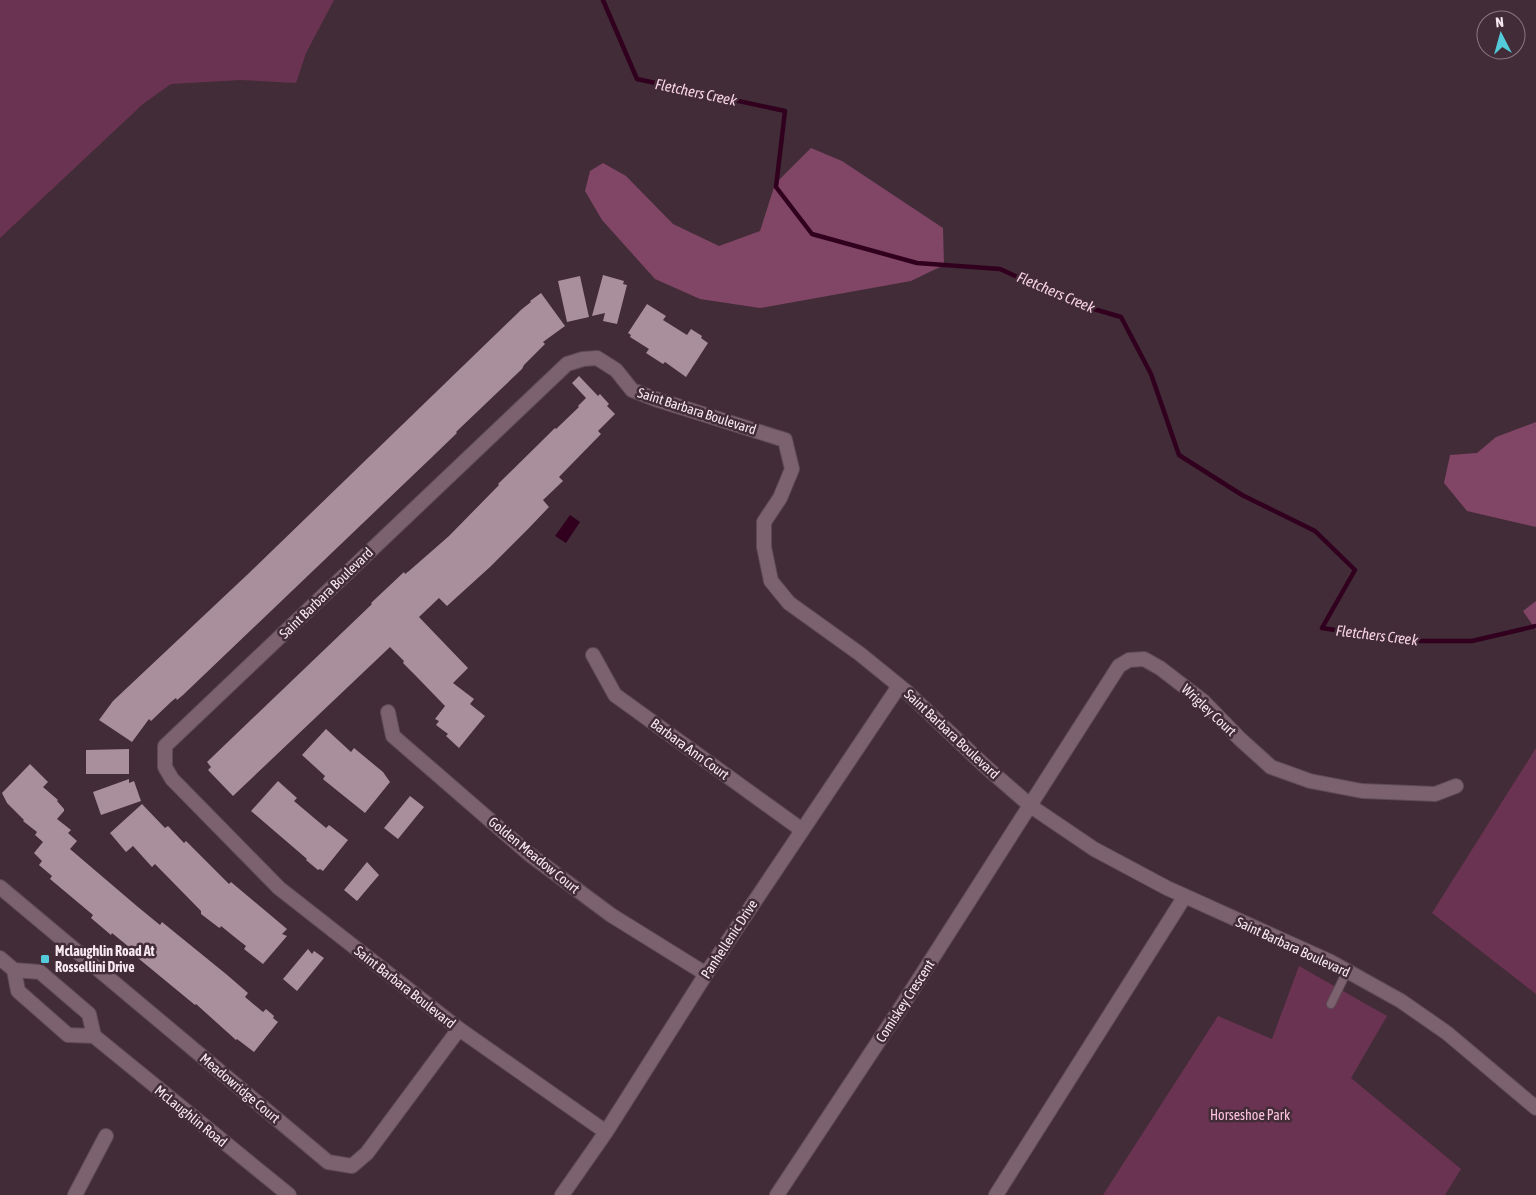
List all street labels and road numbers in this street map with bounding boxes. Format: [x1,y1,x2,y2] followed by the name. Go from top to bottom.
[636,384,758,438] street label: Saint Barbara Boulevard
[276,544,376,642] street label: Saint Barbara Boulevard
[1178,681,1240,739] street label: Wrigley Court
[901,686,1003,782] street label: Saint Barbara Boulevard
[648,715,732,783] street label: Barbara Ann Court
[485,813,583,897] street label: Golden Meadow Court
[698,897,760,981] street label: Panhellenic Drive
[1234,914,1352,980] street label: Saint Barbara Boulevard
[351,943,459,1031] street label: Saint Barbara Boulevard
[872,957,938,1045] street label: Comiskey Crescent
[197,1050,283,1126] street label: Meadowridge Court
[152,1082,230,1150] street label: McLaughlin Road

